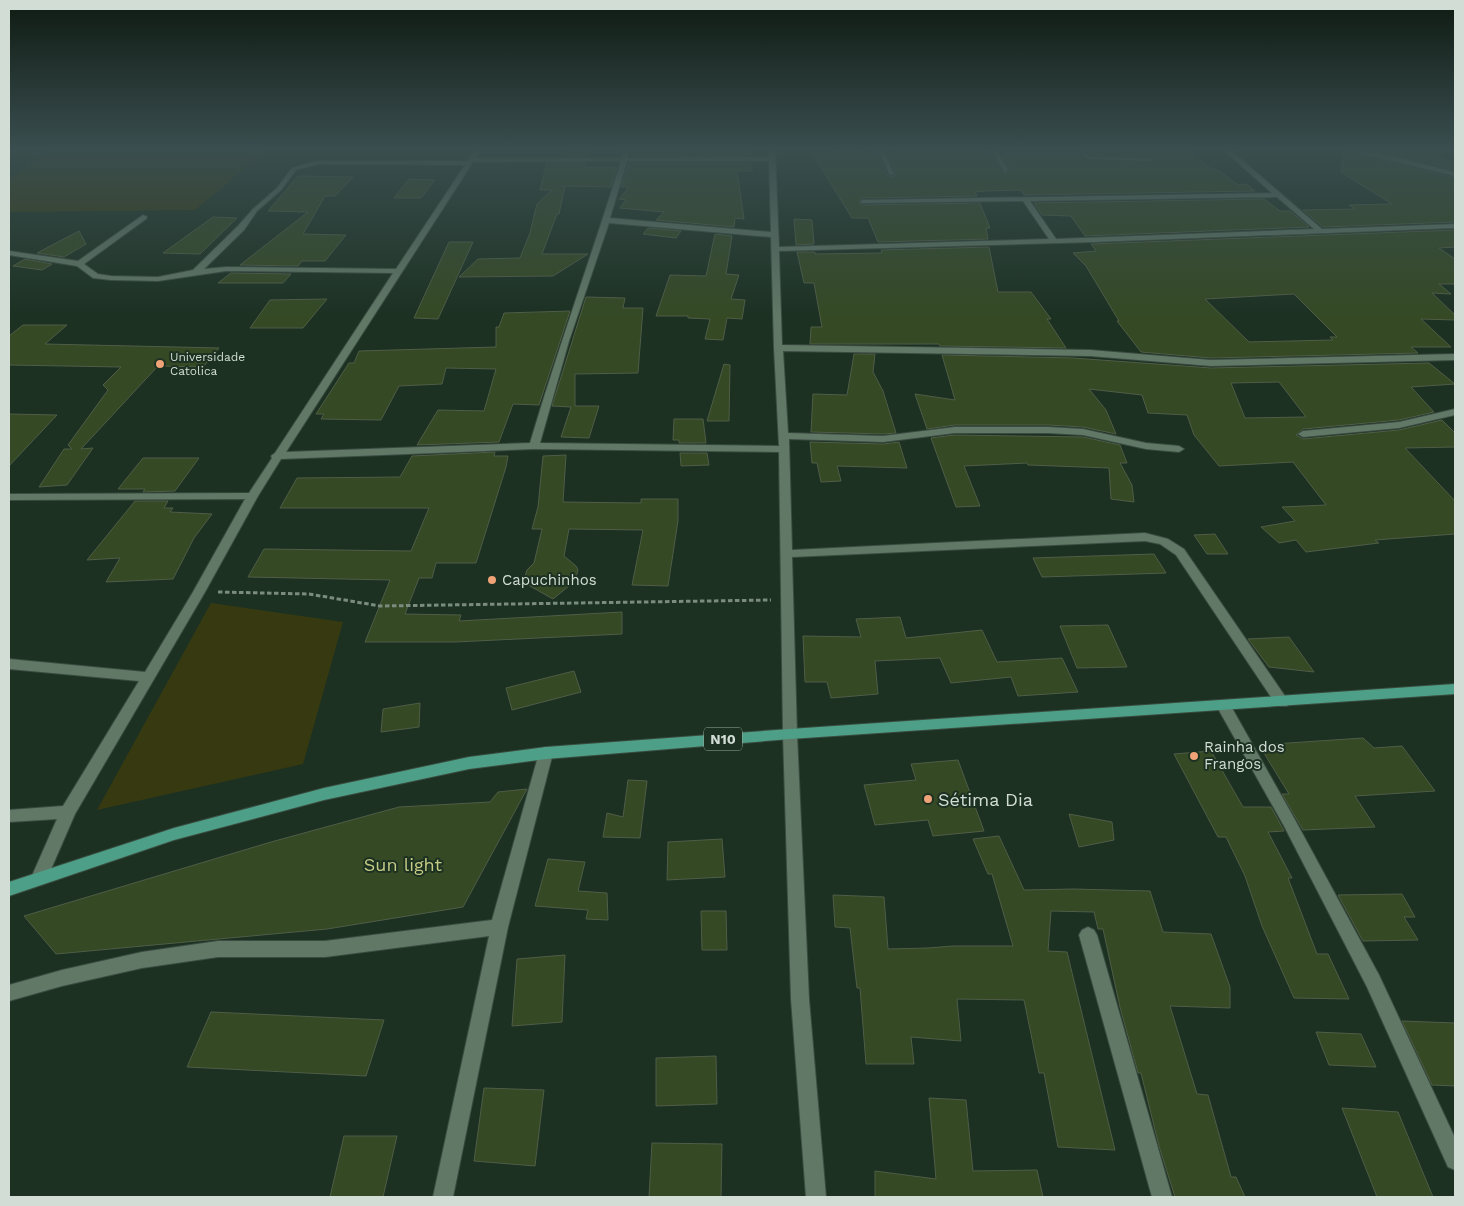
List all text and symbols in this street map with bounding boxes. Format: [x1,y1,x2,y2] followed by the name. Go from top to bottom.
[170,350,245,378] place label: Universidade Catolica
[154,358,166,370] marker: Universidade Catolica
[502,571,597,589] place label: Capuchinhos
[486,574,498,586] marker: Capuchinhos
[704,728,742,751] road number: N10
[1204,738,1285,773] place label: Rainha dos Frangos
[1188,750,1200,762] marker: Rainha dos Frangos
[938,789,1033,810] place label: Sétima Dia
[922,793,934,805] marker: Sétima Dia
[364,854,443,875] park label: Sun light

